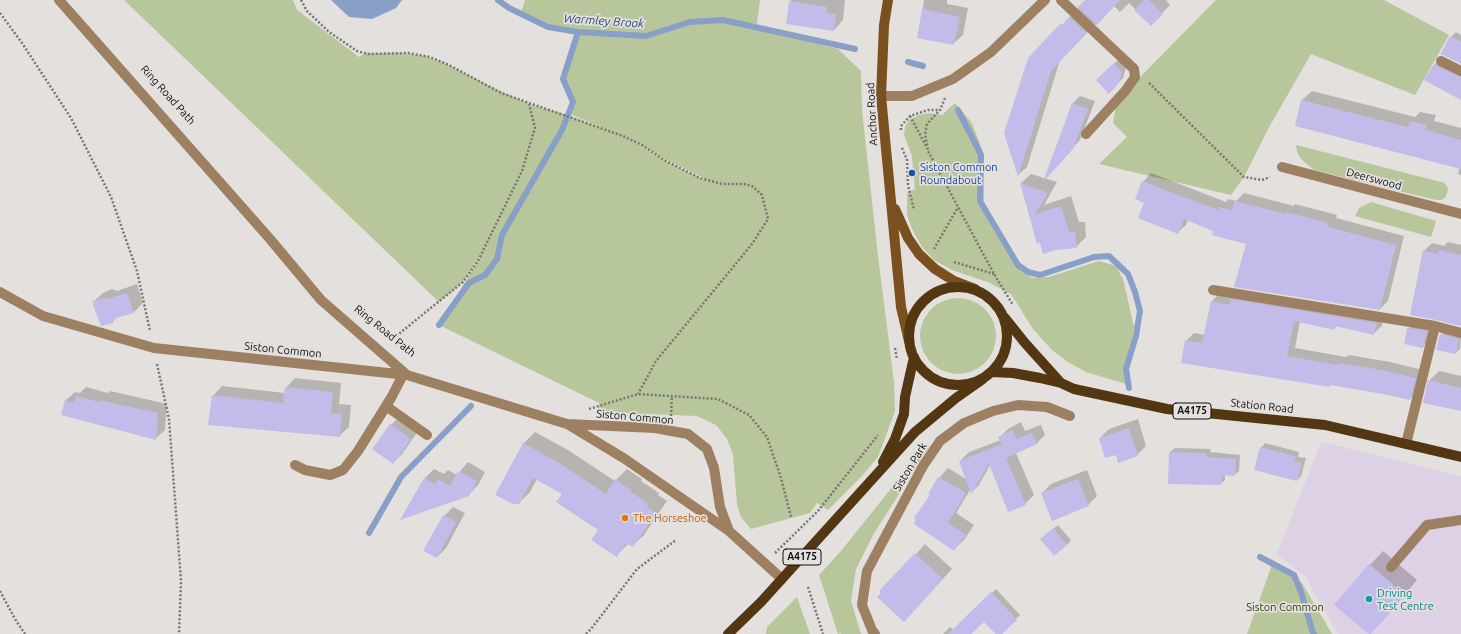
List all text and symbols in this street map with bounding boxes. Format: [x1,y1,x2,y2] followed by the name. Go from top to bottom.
[563,11,645,31] water label: Warmley Brook
[138,63,198,127] street label: Ring Road Path
[864,82,880,146] street label: Anchor Road
[920,160,998,186] place label: Siston Common Roundabout
[1345,165,1403,193] street label: Deerswood
[907,168,917,178] marker: Siston Common Roundabout
[352,302,418,360] street label: Ring Road Path
[244,339,322,361] street label: Siston Common
[1230,396,1294,416] street label: Station Road
[1173,403,1211,419] road number: A4175
[596,407,674,427] street label: Siston Common
[890,440,930,494] street label: Siston Park
[633,511,707,525] place label: The Horseshoe
[620,513,630,523] marker: The Horseshoe
[783,549,821,565] road number: A4175
[1377,586,1434,612] place label: Driving Test Centre
[1364,594,1374,604] marker: Driving Test Centre
[1246,600,1324,614] park label: Siston Common

